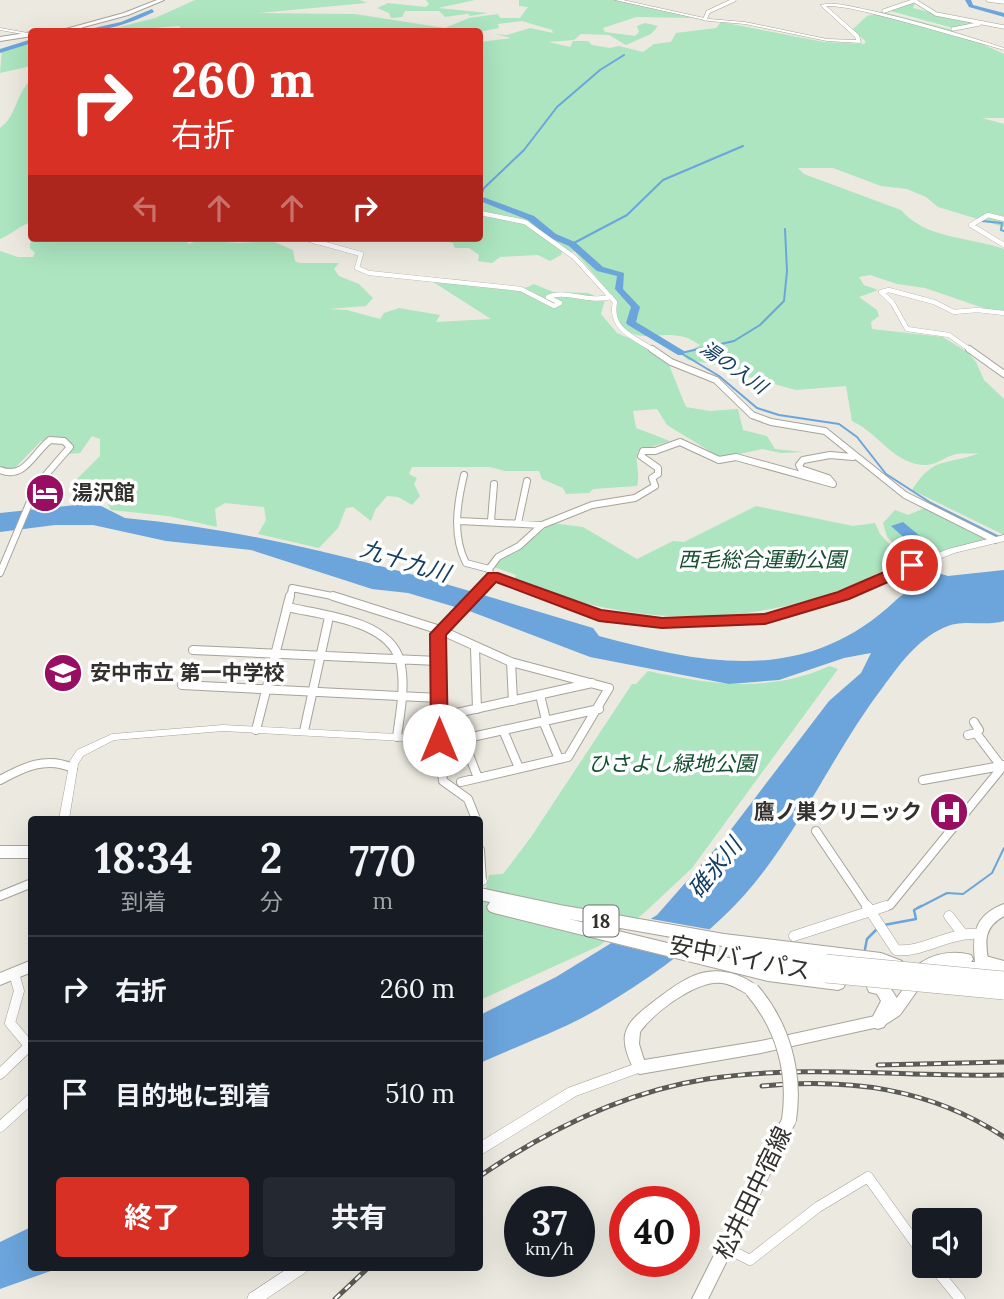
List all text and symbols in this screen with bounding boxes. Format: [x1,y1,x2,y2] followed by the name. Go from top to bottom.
[171,48,314,110] text: 260 m
[56,56,147,147] icon: right
[171,114,235,155] text: 右折
[127,189,165,227] icon: left
[200,189,238,227] icon: ahead
[273,189,311,227] icon: ahead
[346,189,384,227] icon: right
[696,335,774,400] water label: 湯の入川
[24,472,66,514] hotel icon: 湯沢館
[72,479,135,506] place label: 湯沢館
[357,533,456,589] water label: 九十九川
[882,535,942,595] pin
[678,546,849,573] park label: 西毛総合運動公園
[893,546,931,584] icon: arrive
[42,652,84,694] school or university icon: 安中市立 第一中学校
[90,659,285,686] place label: 安中市立 第一中学校
[402,703,476,777] position arrow
[588,750,759,777] park label: ひさよし緑地公園
[928,791,970,833] hospital icon: 鷹ノ巣クリニック
[754,798,922,825] place label: 鷹ノ巣クリニック
[682,829,749,904] water label: 碓氷川
[95,831,193,885] text: 18:34
[260,831,282,885] text: 2
[349,834,416,888] text: 770
[373,886,393,915] text: m
[121,887,167,916] text: 到着
[260,887,283,916] text: 分
[584,906,618,937] road number: 18
[667,929,814,986] street label: 安中バイパス
[56,970,94,1008] icon: right
[380,972,455,1005] text: 260 m
[115,974,167,1007] text: 右折
[56,1075,94,1113] icon: arrive
[385,1077,455,1110] text: 510 m
[115,1079,271,1112] text: 目的地に到着
[707,1121,798,1264] street label: 松井田中宿線
[56,1177,249,1257] button: 終了
[263,1177,455,1257] button: 共有
[609,1186,700,1277] speed limit sign: 40
[531,1200,568,1245] text: 37
[912,1208,982,1278] map controls
[912,1208,982,1278] button: sound
[525,1237,574,1260] text: km/h

